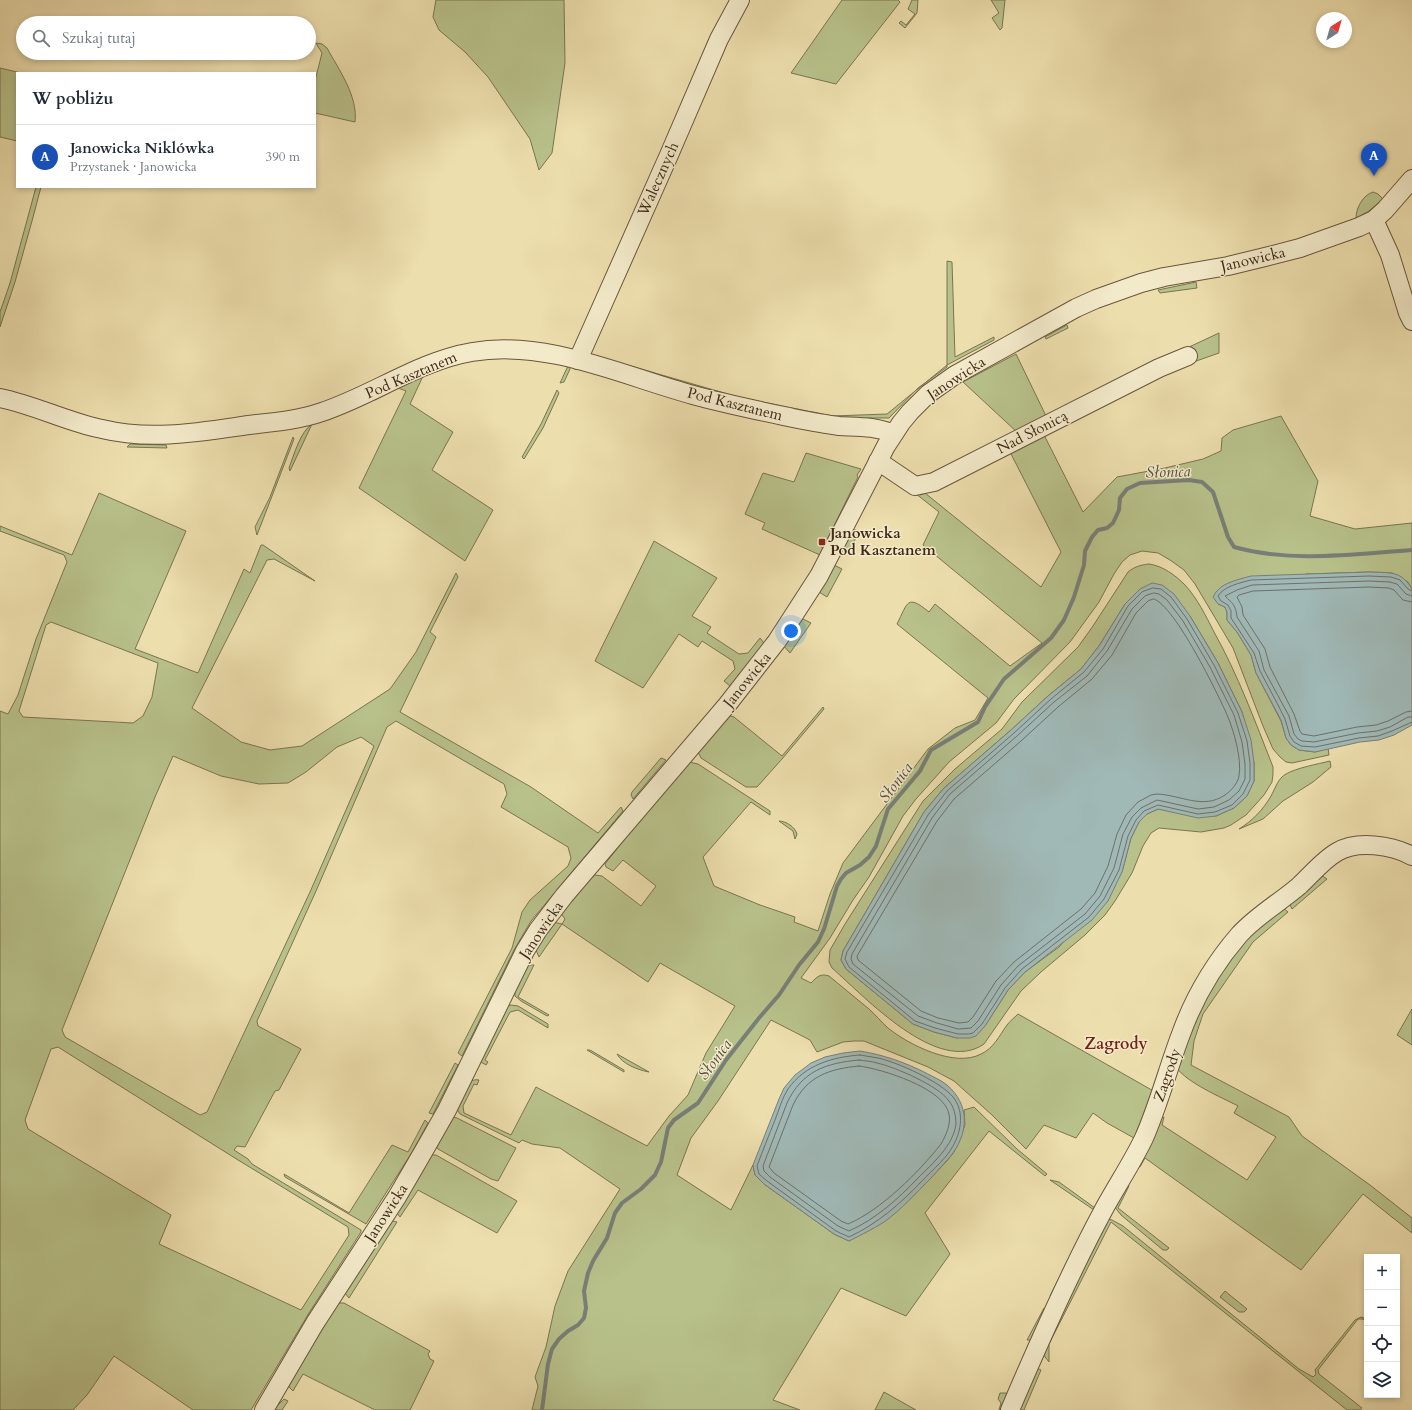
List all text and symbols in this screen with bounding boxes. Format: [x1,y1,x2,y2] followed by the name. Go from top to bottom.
[1316,12,1352,48] north arrow
[16,16,316,60] search box
[30,27,52,49] icon: search
[62,28,136,48] text: Szukaj tutaj
[32,87,113,110] text: W pobliżu
[70,138,214,158] text: Janowicka Niklówka
[632,138,683,220] street label: Walecznych
[1361,143,1387,176] pin: A
[40,148,50,166] text: A
[266,148,300,166] text: 390 m
[70,158,197,176] text: Przystanek · Janowicka
[1217,242,1288,277] street label: Janowicka
[362,347,460,403] street label: Pod Kasztanem
[921,351,989,405] street label: Janowicka
[685,382,785,426] street label: Pod Kasztanem
[993,405,1071,458] street label: Nad Słonicą
[1145,460,1191,484] water label: Słonica
[828,523,936,560] place label: Janowicka Pod Kasztanem
[817,537,827,547] marker: Janowicka Pod Kasztanem
[781,621,801,641] your location
[717,648,776,713] street label: Janowicka
[873,758,918,807] water label: Słonica
[513,897,568,965] street label: Janowicka
[1084,1033,1148,1055] district label: Zagrody
[693,1035,737,1084] water label: Słonica
[1149,1046,1185,1104] street label: Zagrody
[359,1180,413,1248] street label: Janowicka
[1364,1254,1400,1398] map controls
[1364,1254,1400,1290] button: +
[1364,1290,1400,1326] button: −
[1364,1326,1400,1362] button: locate
[1364,1362,1400,1398] button: layers

